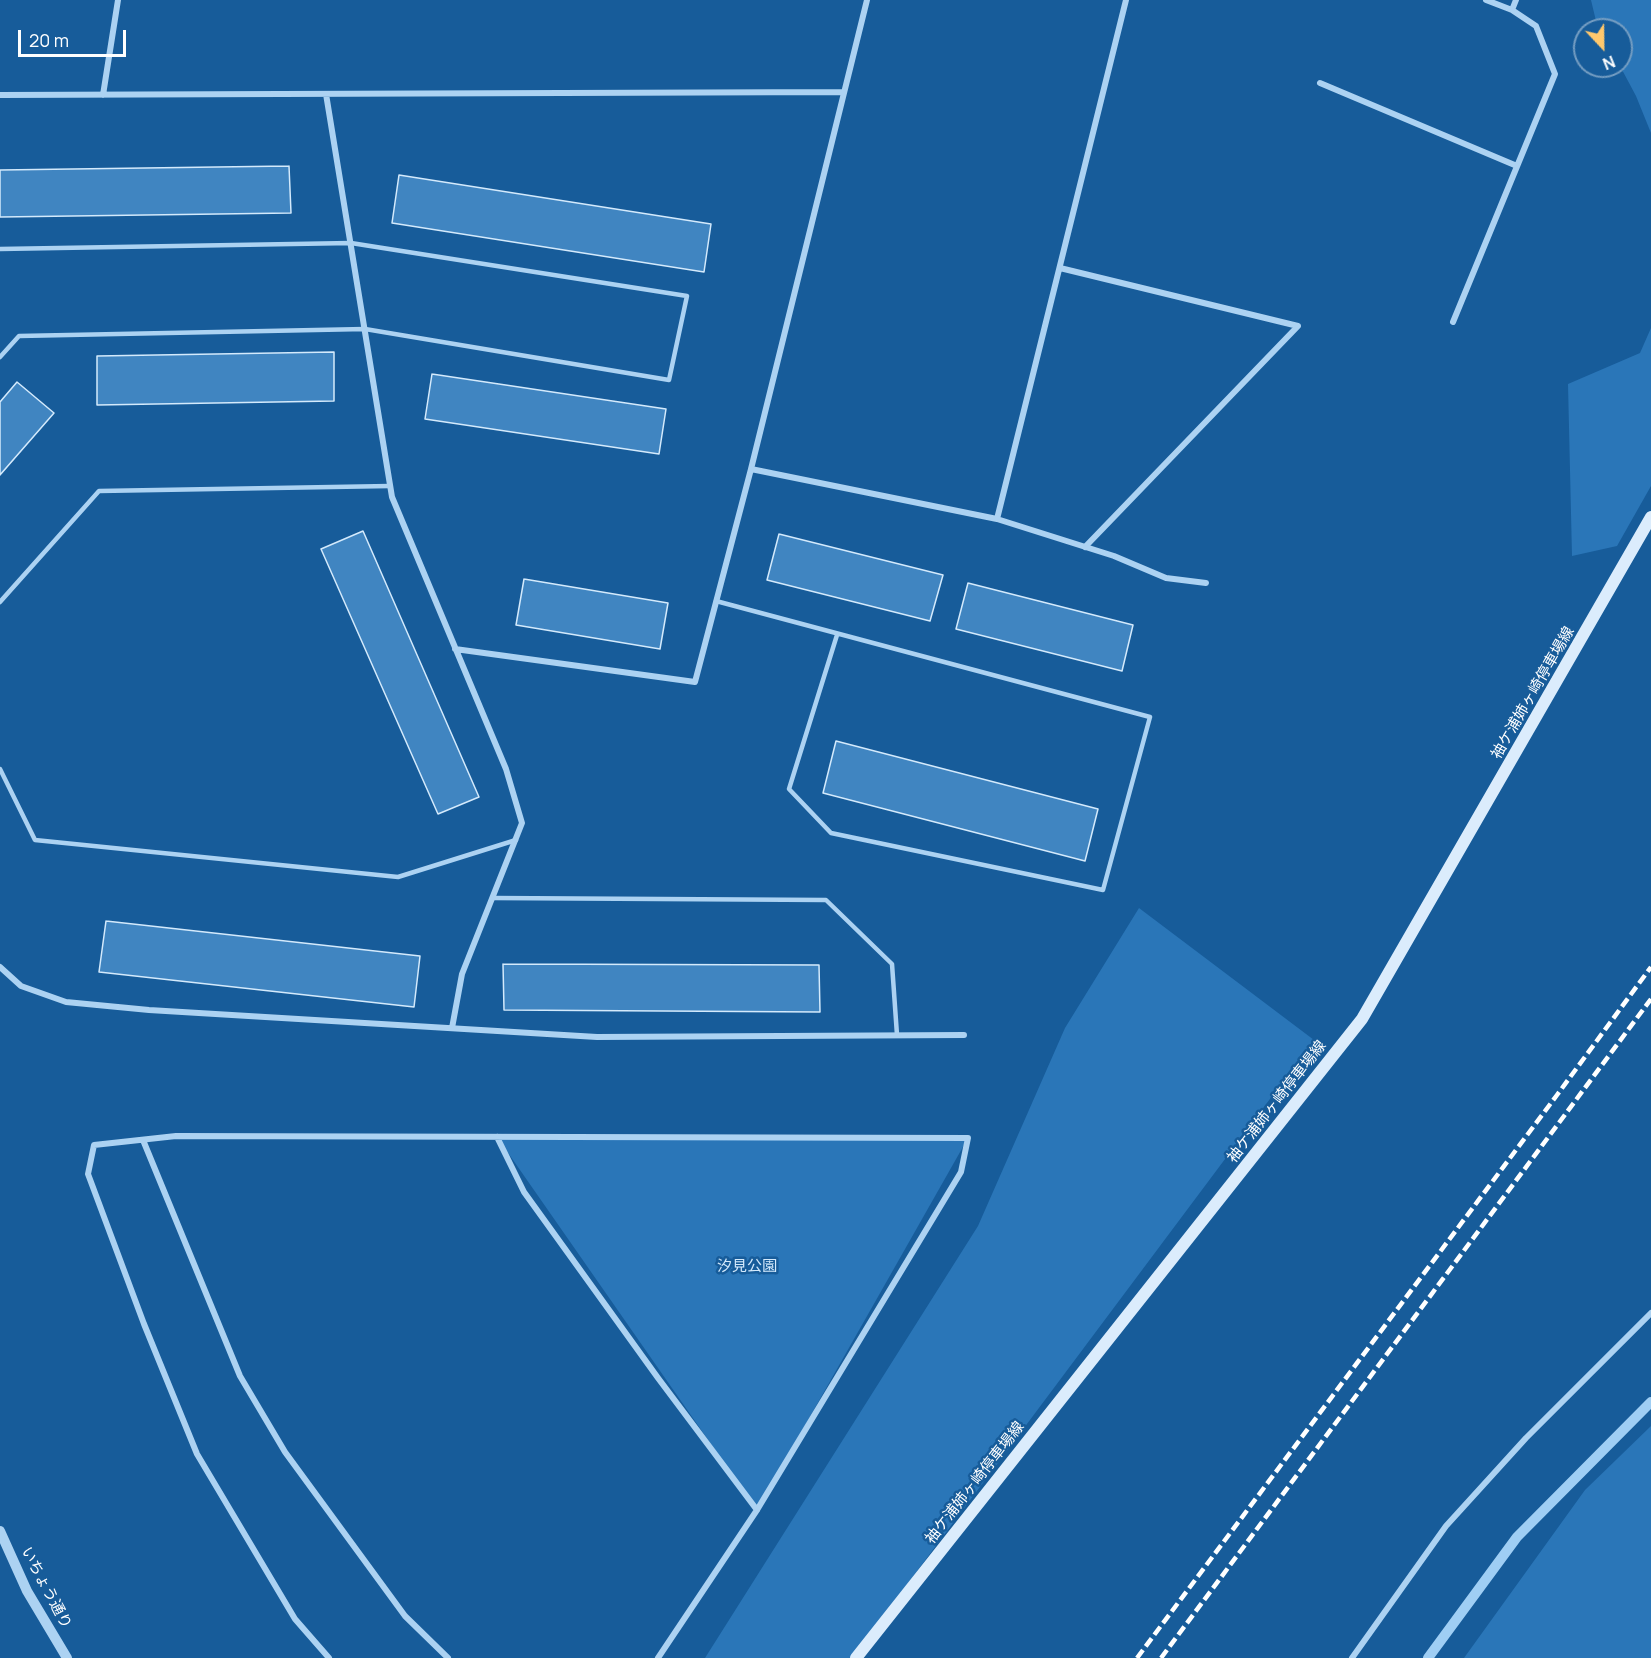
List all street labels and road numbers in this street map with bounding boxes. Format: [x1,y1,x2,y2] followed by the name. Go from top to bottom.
[1488,624,1578,762] street label: 袖ケ浦姉ヶ崎停車場線
[1224,1037,1330,1167] street label: 袖ケ浦姉ヶ崎停車場線
[922,1418,1028,1548] street label: 袖ケ浦姉ヶ崎停車場線
[17,1544,75,1632] street label: いちょう通り

